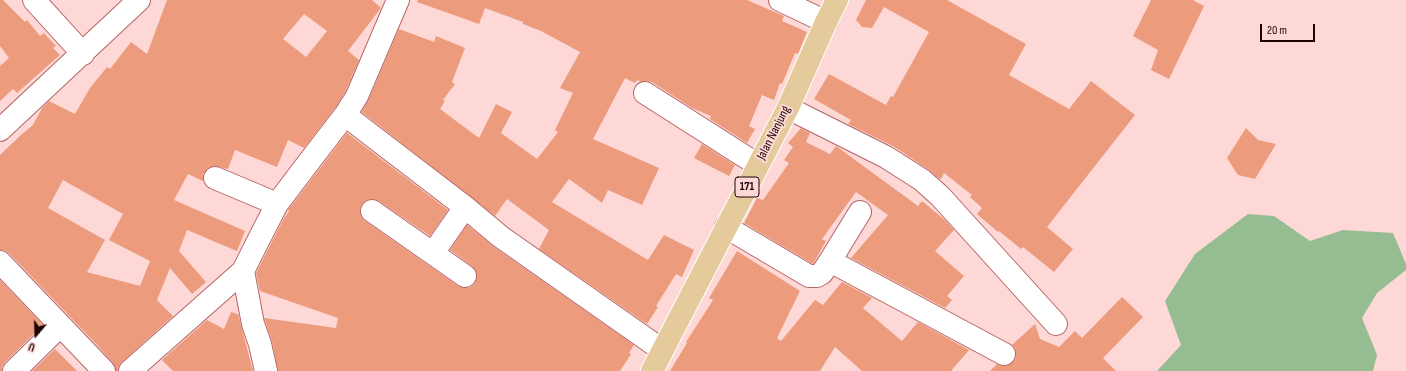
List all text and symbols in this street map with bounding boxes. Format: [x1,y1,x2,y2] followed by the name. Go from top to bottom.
[1262,16,1317,42] scale bar
[1267,23,1287,38] text: 20 m
[754,103,794,163] street label: Jalan Nanjung
[735,177,759,197] road number: 171
[16,315,56,355] north arrow
[27,340,37,354] text: U

